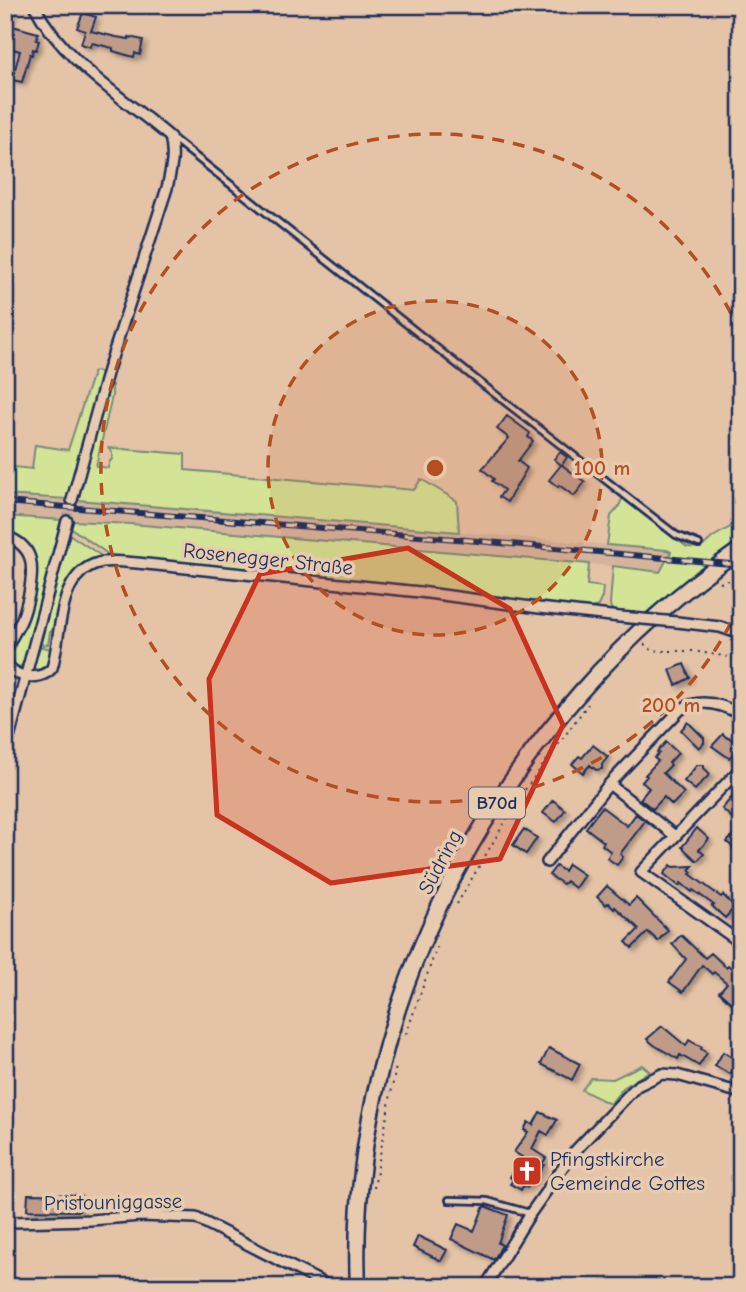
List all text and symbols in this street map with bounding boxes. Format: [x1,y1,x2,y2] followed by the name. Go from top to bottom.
[423,456,447,480] centre of rings
[574,456,630,480] text: 100 m
[182,538,354,580] street label: Rosenegger Straße
[642,693,700,717] text: 200 m
[469,788,525,818] road number: B70d
[413,826,467,898] street label: Südring
[550,1147,705,1195] place label: Pfingstkirche Gemeinde Gottes
[510,1154,544,1188] church icon: Pfingstkirche Gemeinde Gottes
[44,1189,182,1215] street label: Pristouniggasse

